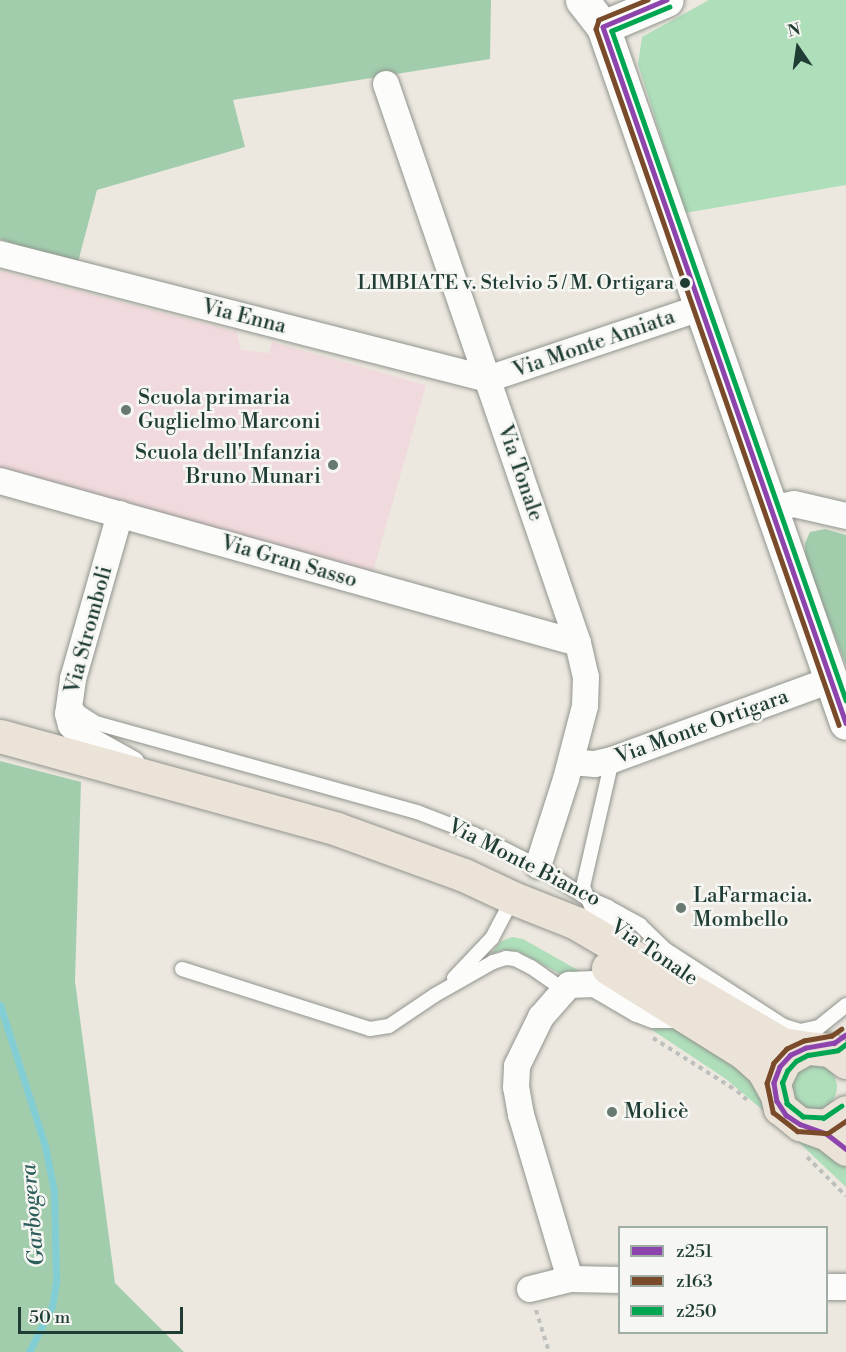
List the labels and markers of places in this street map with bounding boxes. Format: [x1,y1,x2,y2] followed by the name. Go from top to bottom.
[357,271,674,295] place label: LIMBIATE v. Stelvio 5 / M. Ortigara
[679,277,691,289] marker: LIMBIATE v. Stelvio 5 / M. Ortigara
[138,385,321,435] place label: Scuola primaria Guglielmo Marconi
[119,403,133,417] marker: Scuola primaria Guglielmo Marconi
[135,440,321,490] place label: Scuola dell'Infanzia Bruno Munari
[326,458,340,472] marker: Scuola dell'Infanzia Bruno Munari
[693,883,812,933] place label: LaFarmacia. Mombello
[674,901,688,915] marker: LaFarmacia. Mombello
[624,1099,689,1125] place label: Molicè
[605,1105,619,1119] marker: Molicè

